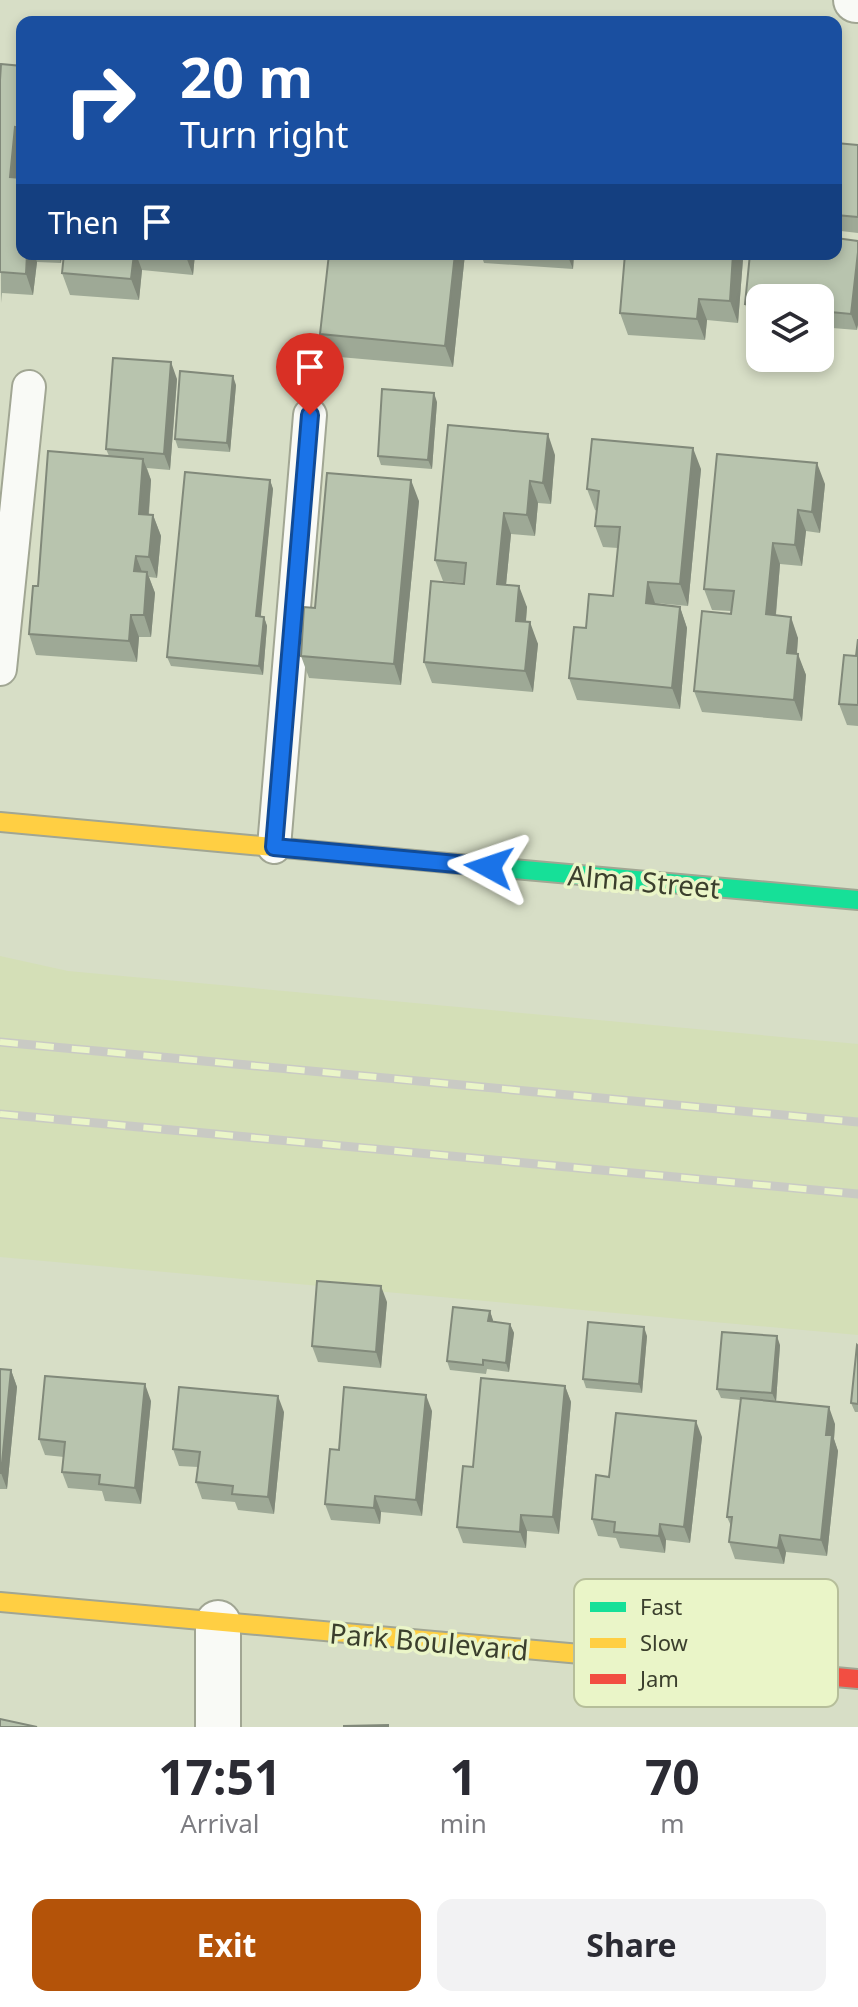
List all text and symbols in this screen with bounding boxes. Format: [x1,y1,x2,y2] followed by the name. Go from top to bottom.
[180,38,313,114] text: 20 m
[48,48,152,152] icon: right
[180,110,348,159] text: Turn right
[135,200,179,244] icon: arrive
[48,202,119,243] text: Then
[746,284,834,372] map controls
[746,284,834,372] button: layers
[276,333,344,415] pin
[288,345,332,389] icon: arrive
[447,825,531,909] position arrow
[566,855,722,907] street label: Alma Street
[574,1579,838,1707] legend
[640,1591,682,1621] text: Fast
[328,1613,530,1669] street label: Park Boulevard
[640,1627,689,1657] text: Slow
[638,1663,679,1693] text: Jam
[158,1744,281,1809] text: 17:51
[449,1744,477,1809] text: 1
[645,1744,700,1809] text: 70
[180,1805,259,1841] text: Arrival
[440,1805,487,1841] text: min
[660,1805,684,1841] text: m
[32,1899,421,1991] button: Exit
[437,1899,826,1991] button: Share

